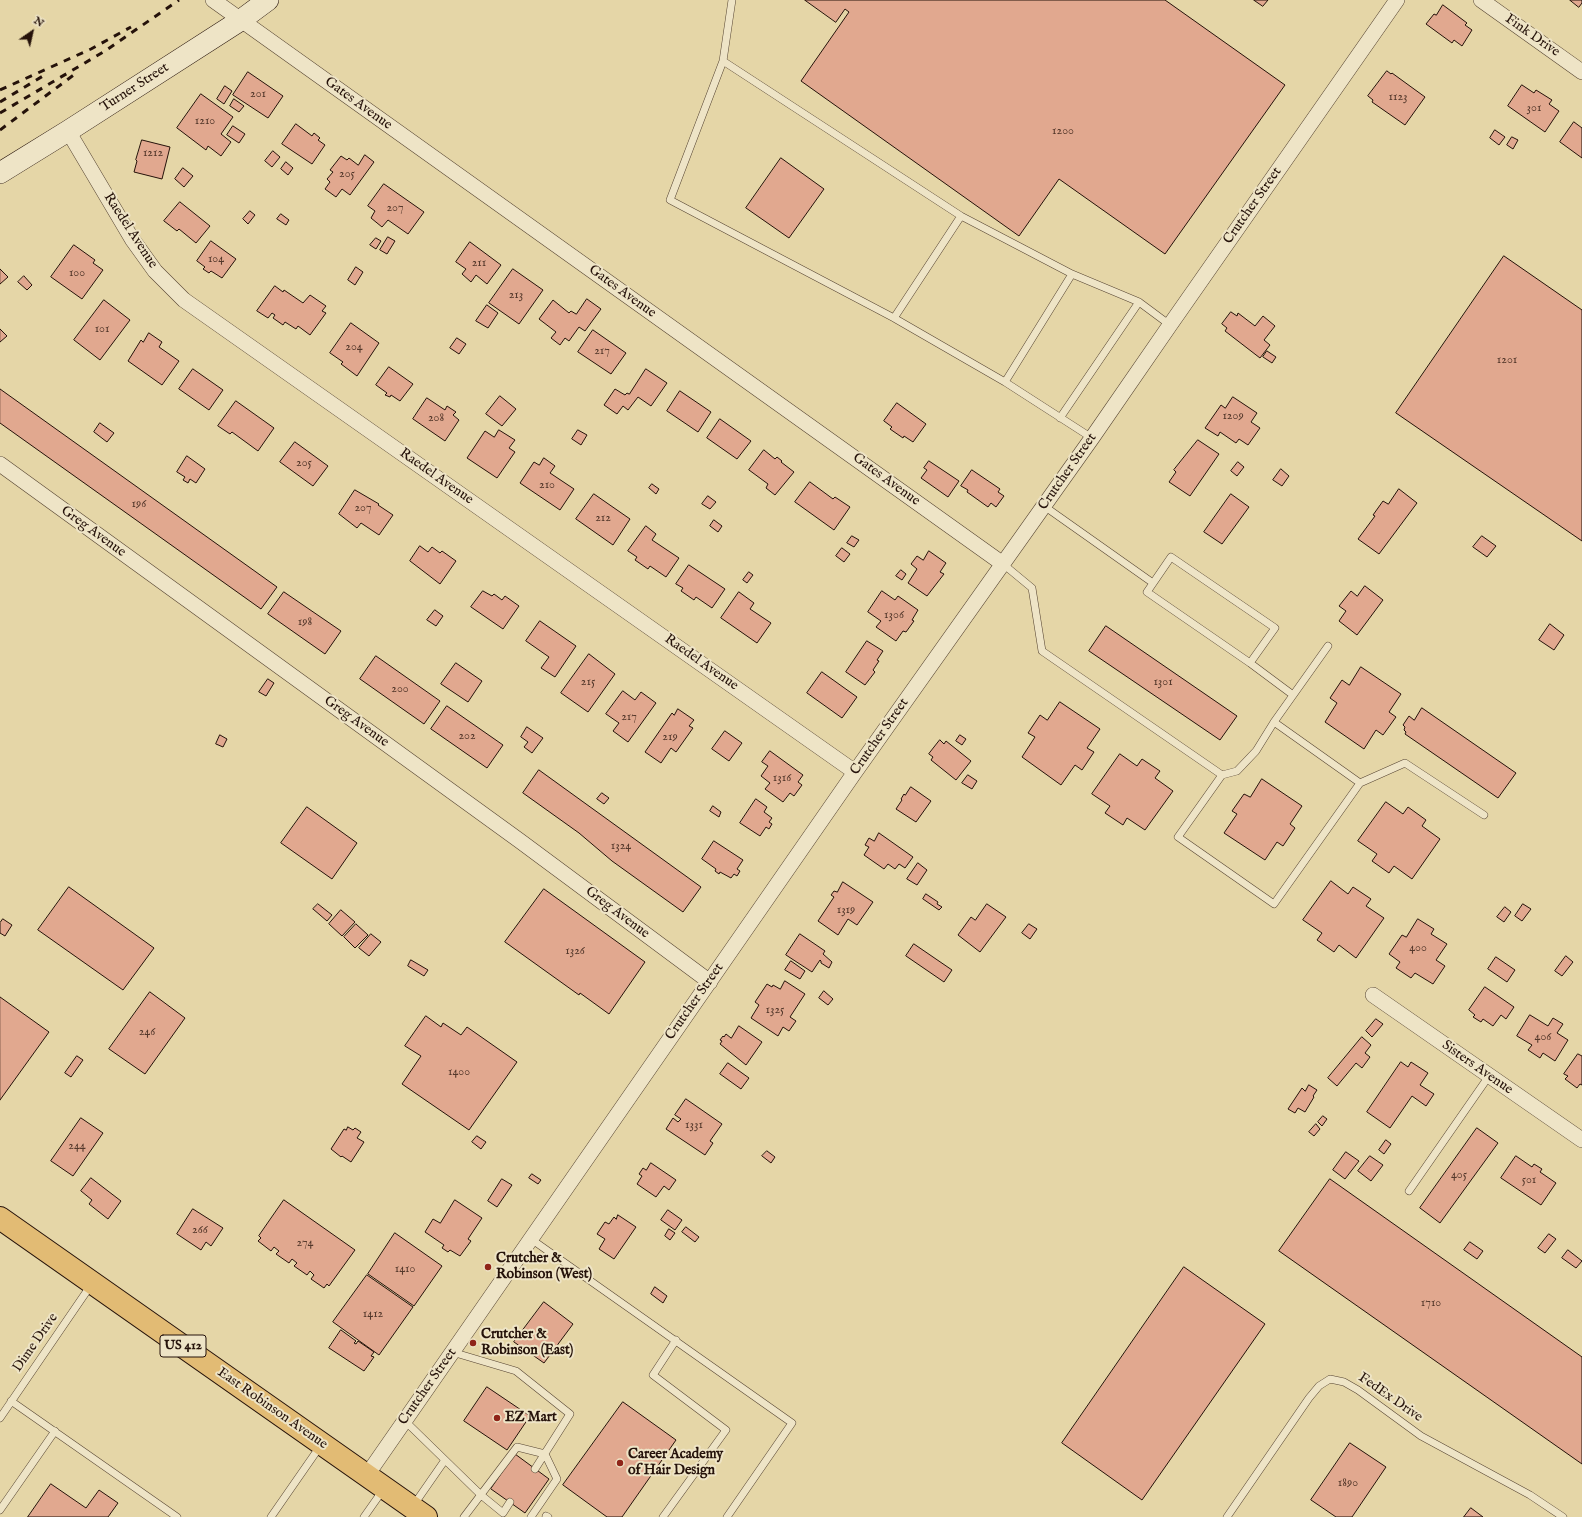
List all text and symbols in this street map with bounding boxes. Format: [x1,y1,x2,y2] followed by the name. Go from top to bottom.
[1501,11,1563,61] street label: Fink Drive
[12,12,52,52] north arrow
[31,14,47,31] text: N
[98,60,172,116] street label: Turner Street
[321,74,395,134] street label: Gates Avenue
[250,88,266,102] house number: 201
[1388,91,1408,105] house number: 1123
[1527,102,1541,116] house number: 301
[195,115,215,129] house number: 1210
[1052,125,1074,139] house number: 1200
[143,147,163,161] house number: 1212
[1220,164,1286,248] street label: Crutcher Street
[339,168,355,182] house number: 205
[99,190,161,272] street label: Raedel Avenue
[386,202,404,216] house number: 207
[208,253,224,267] house number: 104
[472,257,486,271] house number: 211
[585,262,659,322] street label: Gates Avenue
[69,267,85,281] house number: 100
[509,289,523,303] house number: 213
[95,323,109,337] house number: 101
[345,341,363,355] house number: 204
[594,345,610,359] house number: 217
[1497,354,1517,368] house number: 1201
[1222,410,1244,424] house number: 1209
[428,412,444,426] house number: 208
[1035,430,1101,514] street label: Crutcher Street
[396,445,476,509] street label: Raedel Avenue
[849,450,923,510] street label: Gates Avenue
[296,457,312,471] house number: 205
[539,479,555,493] house number: 210
[132,498,146,512] house number: 196
[354,502,372,516] house number: 207
[57,503,129,561] street label: Greg Avenue
[595,512,611,526] house number: 212
[884,609,904,623] house number: 1306
[298,616,312,630] house number: 198
[661,631,741,695] street label: Raedel Avenue
[581,676,595,690] house number: 215
[1153,676,1173,690] house number: 1301
[391,683,409,697] house number: 200
[320,693,392,751] street label: Greg Avenue
[847,695,913,779] street label: Crutcher Street
[621,711,637,725] house number: 217
[458,730,476,744] house number: 202
[662,731,678,745] house number: 219
[773,772,791,786] house number: 1316
[611,840,631,854] house number: 1324
[582,883,652,943] street label: Greg Avenue
[837,904,855,918] house number: 1319
[1409,942,1427,956] house number: 400
[565,945,585,959] house number: 1326
[662,960,728,1044] street label: Crutcher Street
[766,1004,784,1018] house number: 1325
[139,1026,155,1040] house number: 246
[1535,1031,1551,1045] house number: 406
[1438,1037,1516,1099] street label: Sisters Avenue
[448,1066,470,1080] house number: 1400
[685,1119,703,1133] house number: 1331
[68,1140,86,1154] house number: 244
[1451,1169,1467,1183] house number: 405
[1522,1174,1536,1188] house number: 501
[192,1224,208,1238] house number: 266
[297,1237,313,1251] house number: 274
[496,1251,592,1284] place label: Crutcher & Robinson (West)
[483,1262,493,1272] marker: Crutcher & Robinson (West)
[395,1263,415,1277] house number: 1410
[1421,1297,1441,1311] house number: 1710
[363,1308,383,1322] house number: 1412
[10,1310,62,1376] street label: Dime Drive
[481,1327,573,1360] place label: Crutcher & Robinson (East)
[160,1335,206,1357] road number: US 412
[468,1338,478,1348] marker: Crutcher & Robinson (East)
[395,1345,461,1429] street label: Crutcher Street
[214,1365,330,1453] street label: East Robinson Avenue
[1355,1370,1425,1426] street label: FedEx Drive
[505,1410,557,1426] place label: EZ Mart
[492,1413,502,1423] marker: EZ Mart
[628,1447,723,1480] place label: Career Academy of Hair Design
[615,1458,625,1468] marker: Career Academy of Hair Design
[1338,1477,1358,1491] house number: 1890

